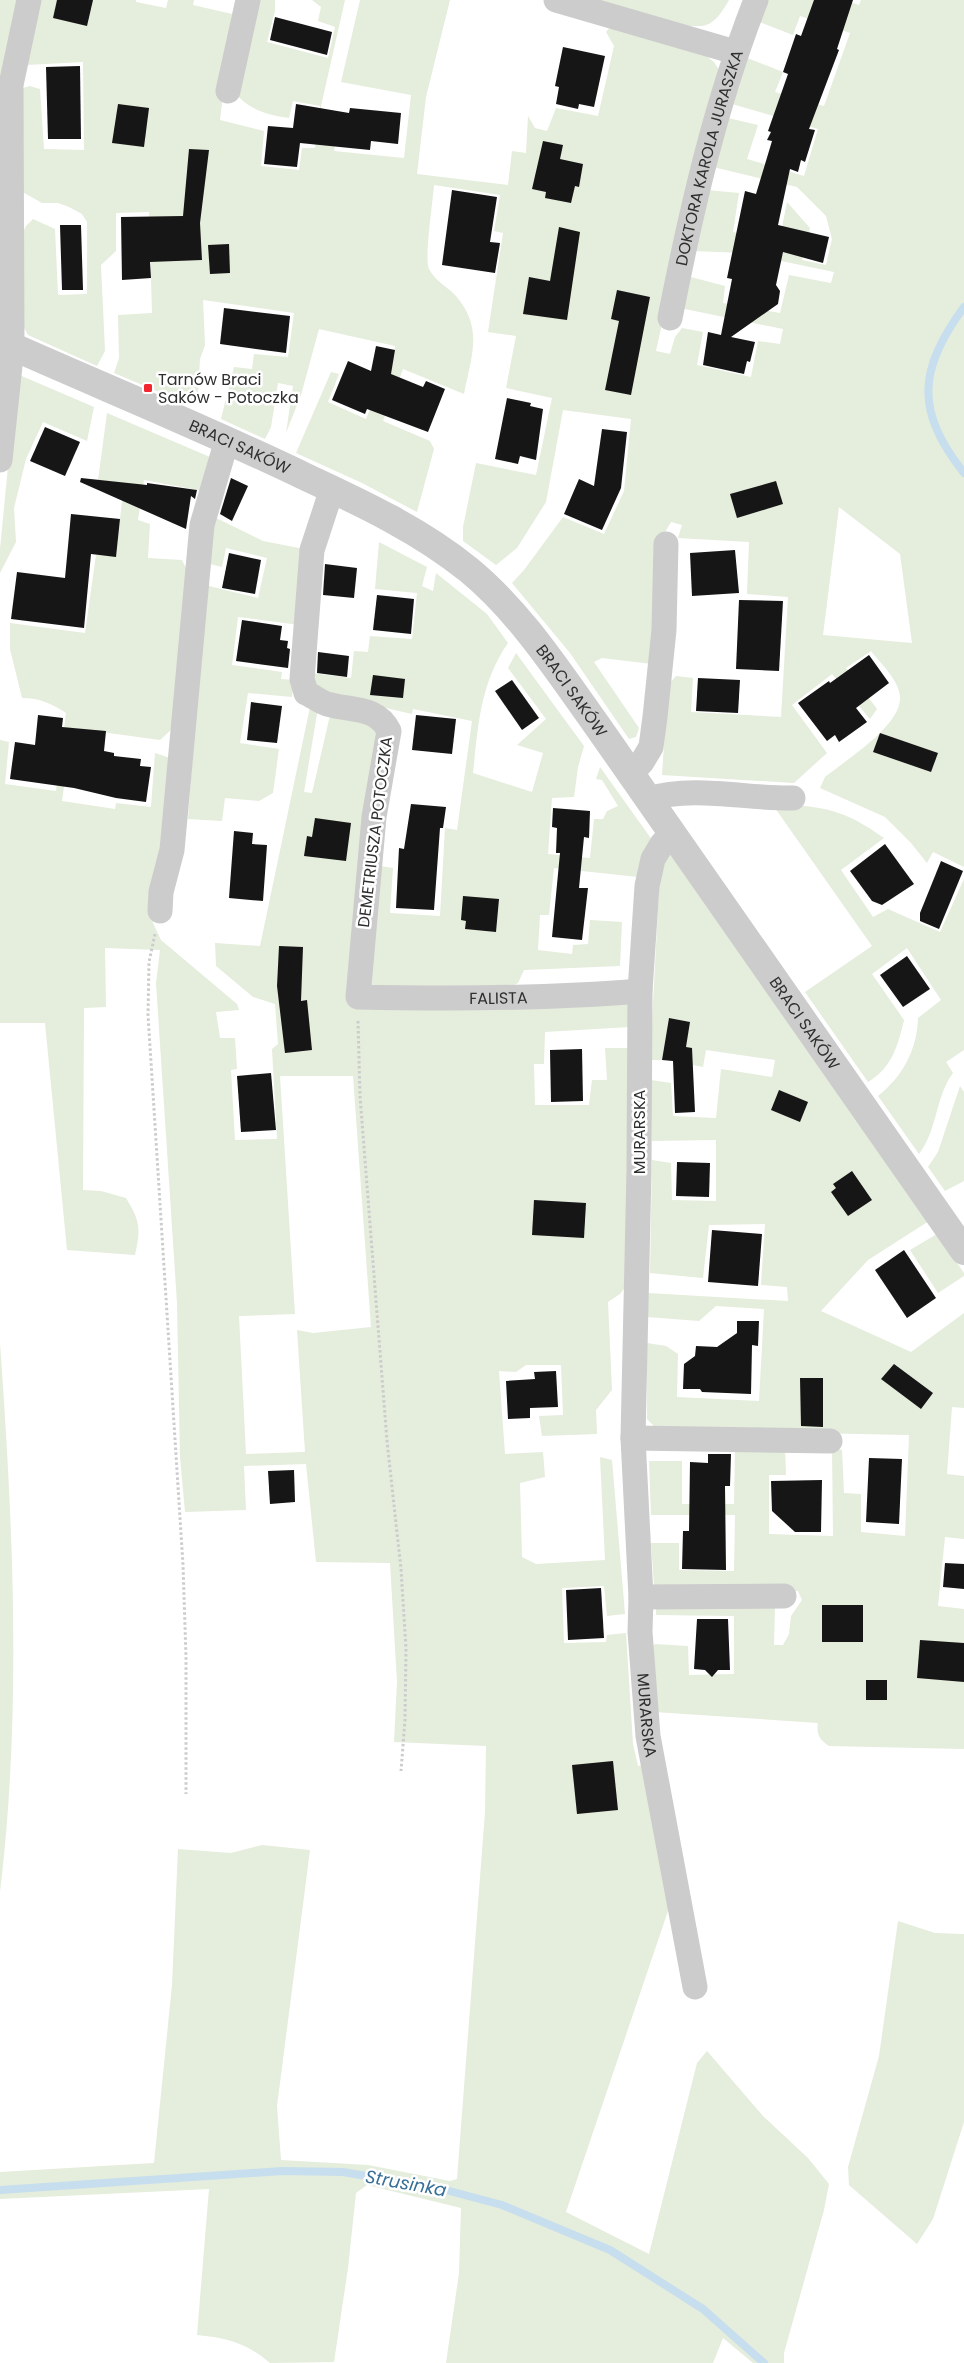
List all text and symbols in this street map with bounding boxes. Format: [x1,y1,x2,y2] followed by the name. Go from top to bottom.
[669,46,749,268] street label: DOKTORA KAROLA JURASZKA
[158,368,299,409] place label: Tarnów Braci Saków - Potoczka
[142,382,154,394] marker: Tarnów Braci Saków - Potoczka
[186,413,295,480] street label: BRACI SAKÓW
[531,639,613,742] street label: BRACI SAKÓW
[352,735,398,929] street label: DEMETRIUSZA POTOCZKA
[764,972,846,1075] street label: BRACI SAKÓW
[469,986,528,1010] street label: FALISTA
[628,1089,651,1174] street label: MURARSKA
[632,1672,663,1759] street label: MURARSKA
[363,2164,449,2202] water label: Strusinka

